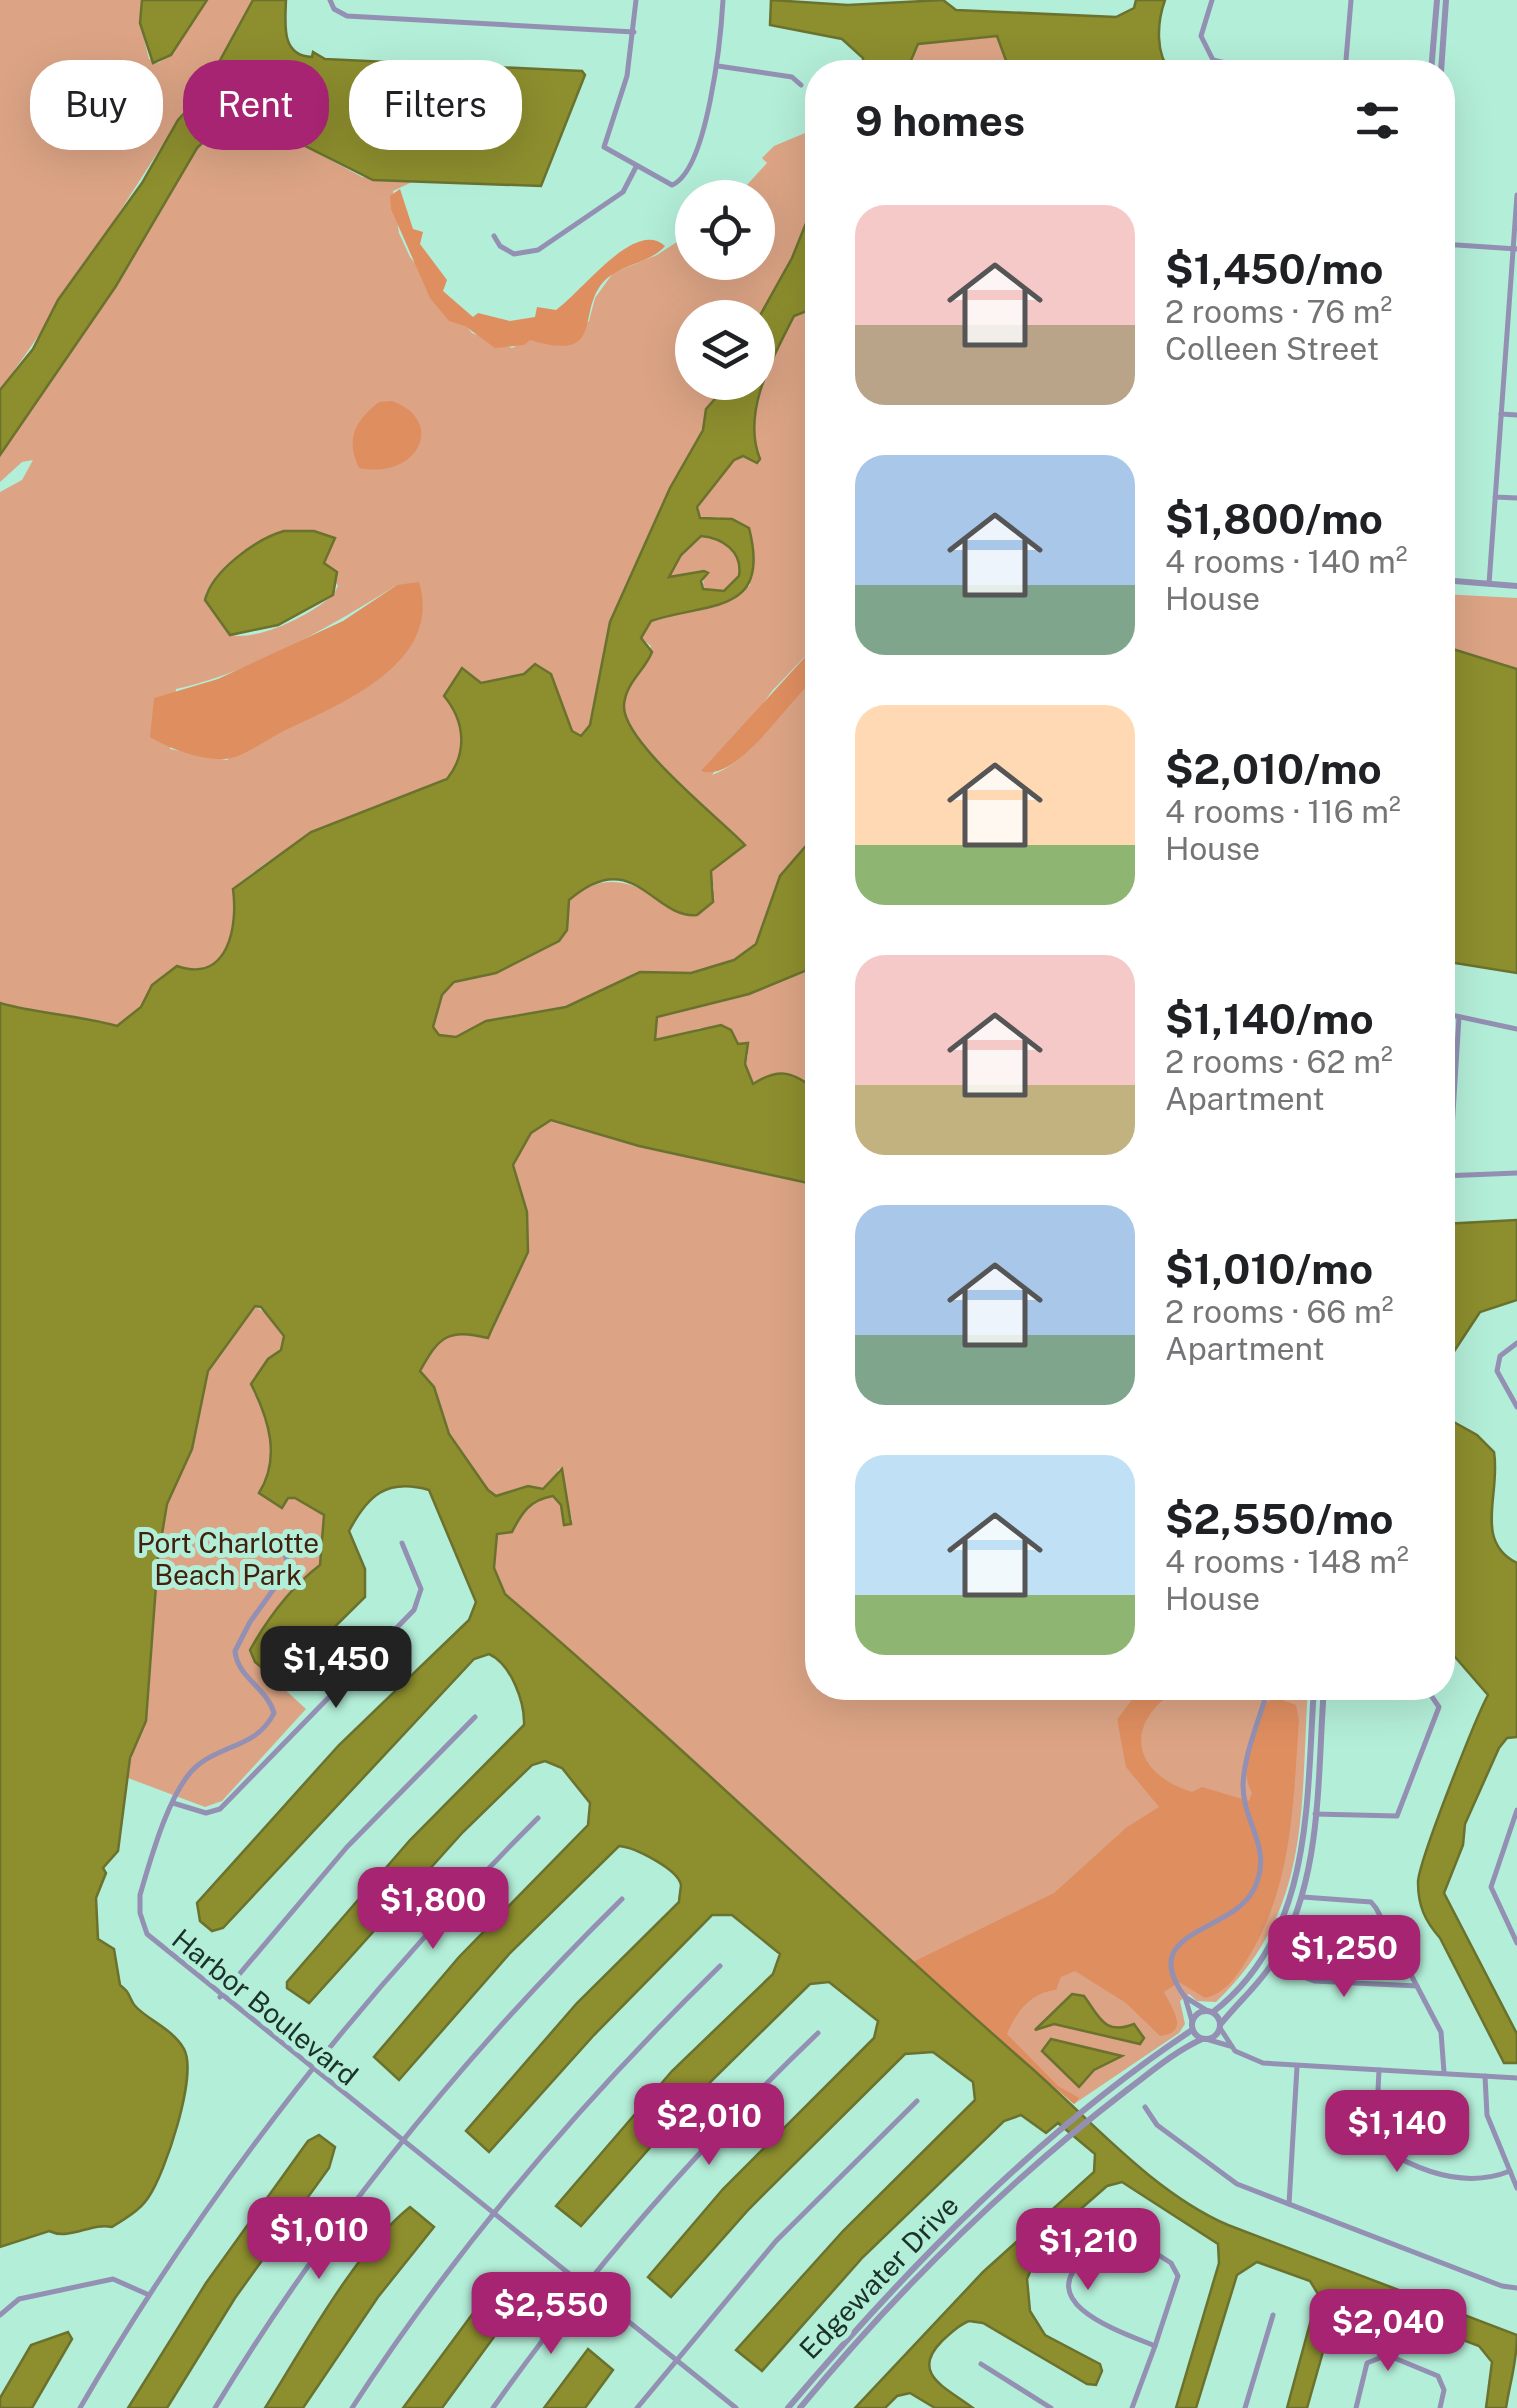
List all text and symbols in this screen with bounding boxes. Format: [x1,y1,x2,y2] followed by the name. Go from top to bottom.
[30,60,163,150] chip: Buy
[183,60,329,150] chip: Rent
[349,60,522,150] chip: Filters
[1350,93,1405,148] icon: filters
[855,96,1025,145] text: 9 homes
[675,180,775,400] map controls
[675,180,775,280] button: locate
[1165,244,1383,293] text: $1,450/mo
[935,245,1055,365] icon: home
[1165,293,1392,330] text: 2 rooms · 76 m²
[675,300,775,400] button: layers
[1165,330,1379,367] text: Colleen Street
[1165,494,1383,543] text: $1,800/mo
[935,495,1055,615] icon: home
[1165,543,1408,580] text: 4 rooms · 140 m²
[1165,580,1260,617] text: House
[1165,744,1382,793] text: $2,010/mo
[935,745,1055,865] icon: home
[1165,793,1401,830] text: 4 rooms · 116 m²
[1165,830,1260,867] text: House
[1165,994,1374,1043] text: $1,140/mo
[935,995,1055,1115] icon: home
[1165,1043,1393,1080] text: 2 rooms · 62 m²
[1165,1080,1325,1117] text: Apartment
[1165,1244,1373,1293] text: $1,010/mo
[935,1245,1055,1365] icon: home
[1165,1293,1393,1330] text: 2 rooms · 66 m²
[1165,1330,1325,1367] text: Apartment
[1165,1494,1393,1543] text: $2,550/mo
[935,1495,1055,1615] icon: home
[137,1526,319,1591] park label: Port Charlotte Beach Park
[1165,1543,1409,1580] text: 4 rooms · 148 m²
[1165,1580,1260,1617] text: House
[255,1626,417,1711] pin: $1,450
[282,1640,390,1677] text: $1,450
[352,1867,514,1952] pin: $1,800
[380,1881,486,1918] text: $1,800
[1263,1915,1425,2000] pin: $1,250
[166,1922,365,2092] street label: Harbor Boulevard
[1290,1929,1398,1966] text: $1,250
[628,2083,790,2168] pin: $2,010
[1316,2090,1478,2175] pin: $1,140
[656,2097,762,2134] text: $2,010
[1347,2104,1447,2141] text: $1,140
[792,2188,965,2365] street label: Edgewater Drive
[238,2197,400,2282] pin: $1,010
[1007,2208,1169,2293] pin: $1,210
[269,2211,369,2248] text: $1,010
[1038,2222,1138,2259] text: $1,210
[470,2272,632,2357] pin: $2,550
[494,2286,608,2323] text: $2,550
[1307,2289,1469,2374] pin: $2,040
[1331,2303,1445,2340] text: $2,040

